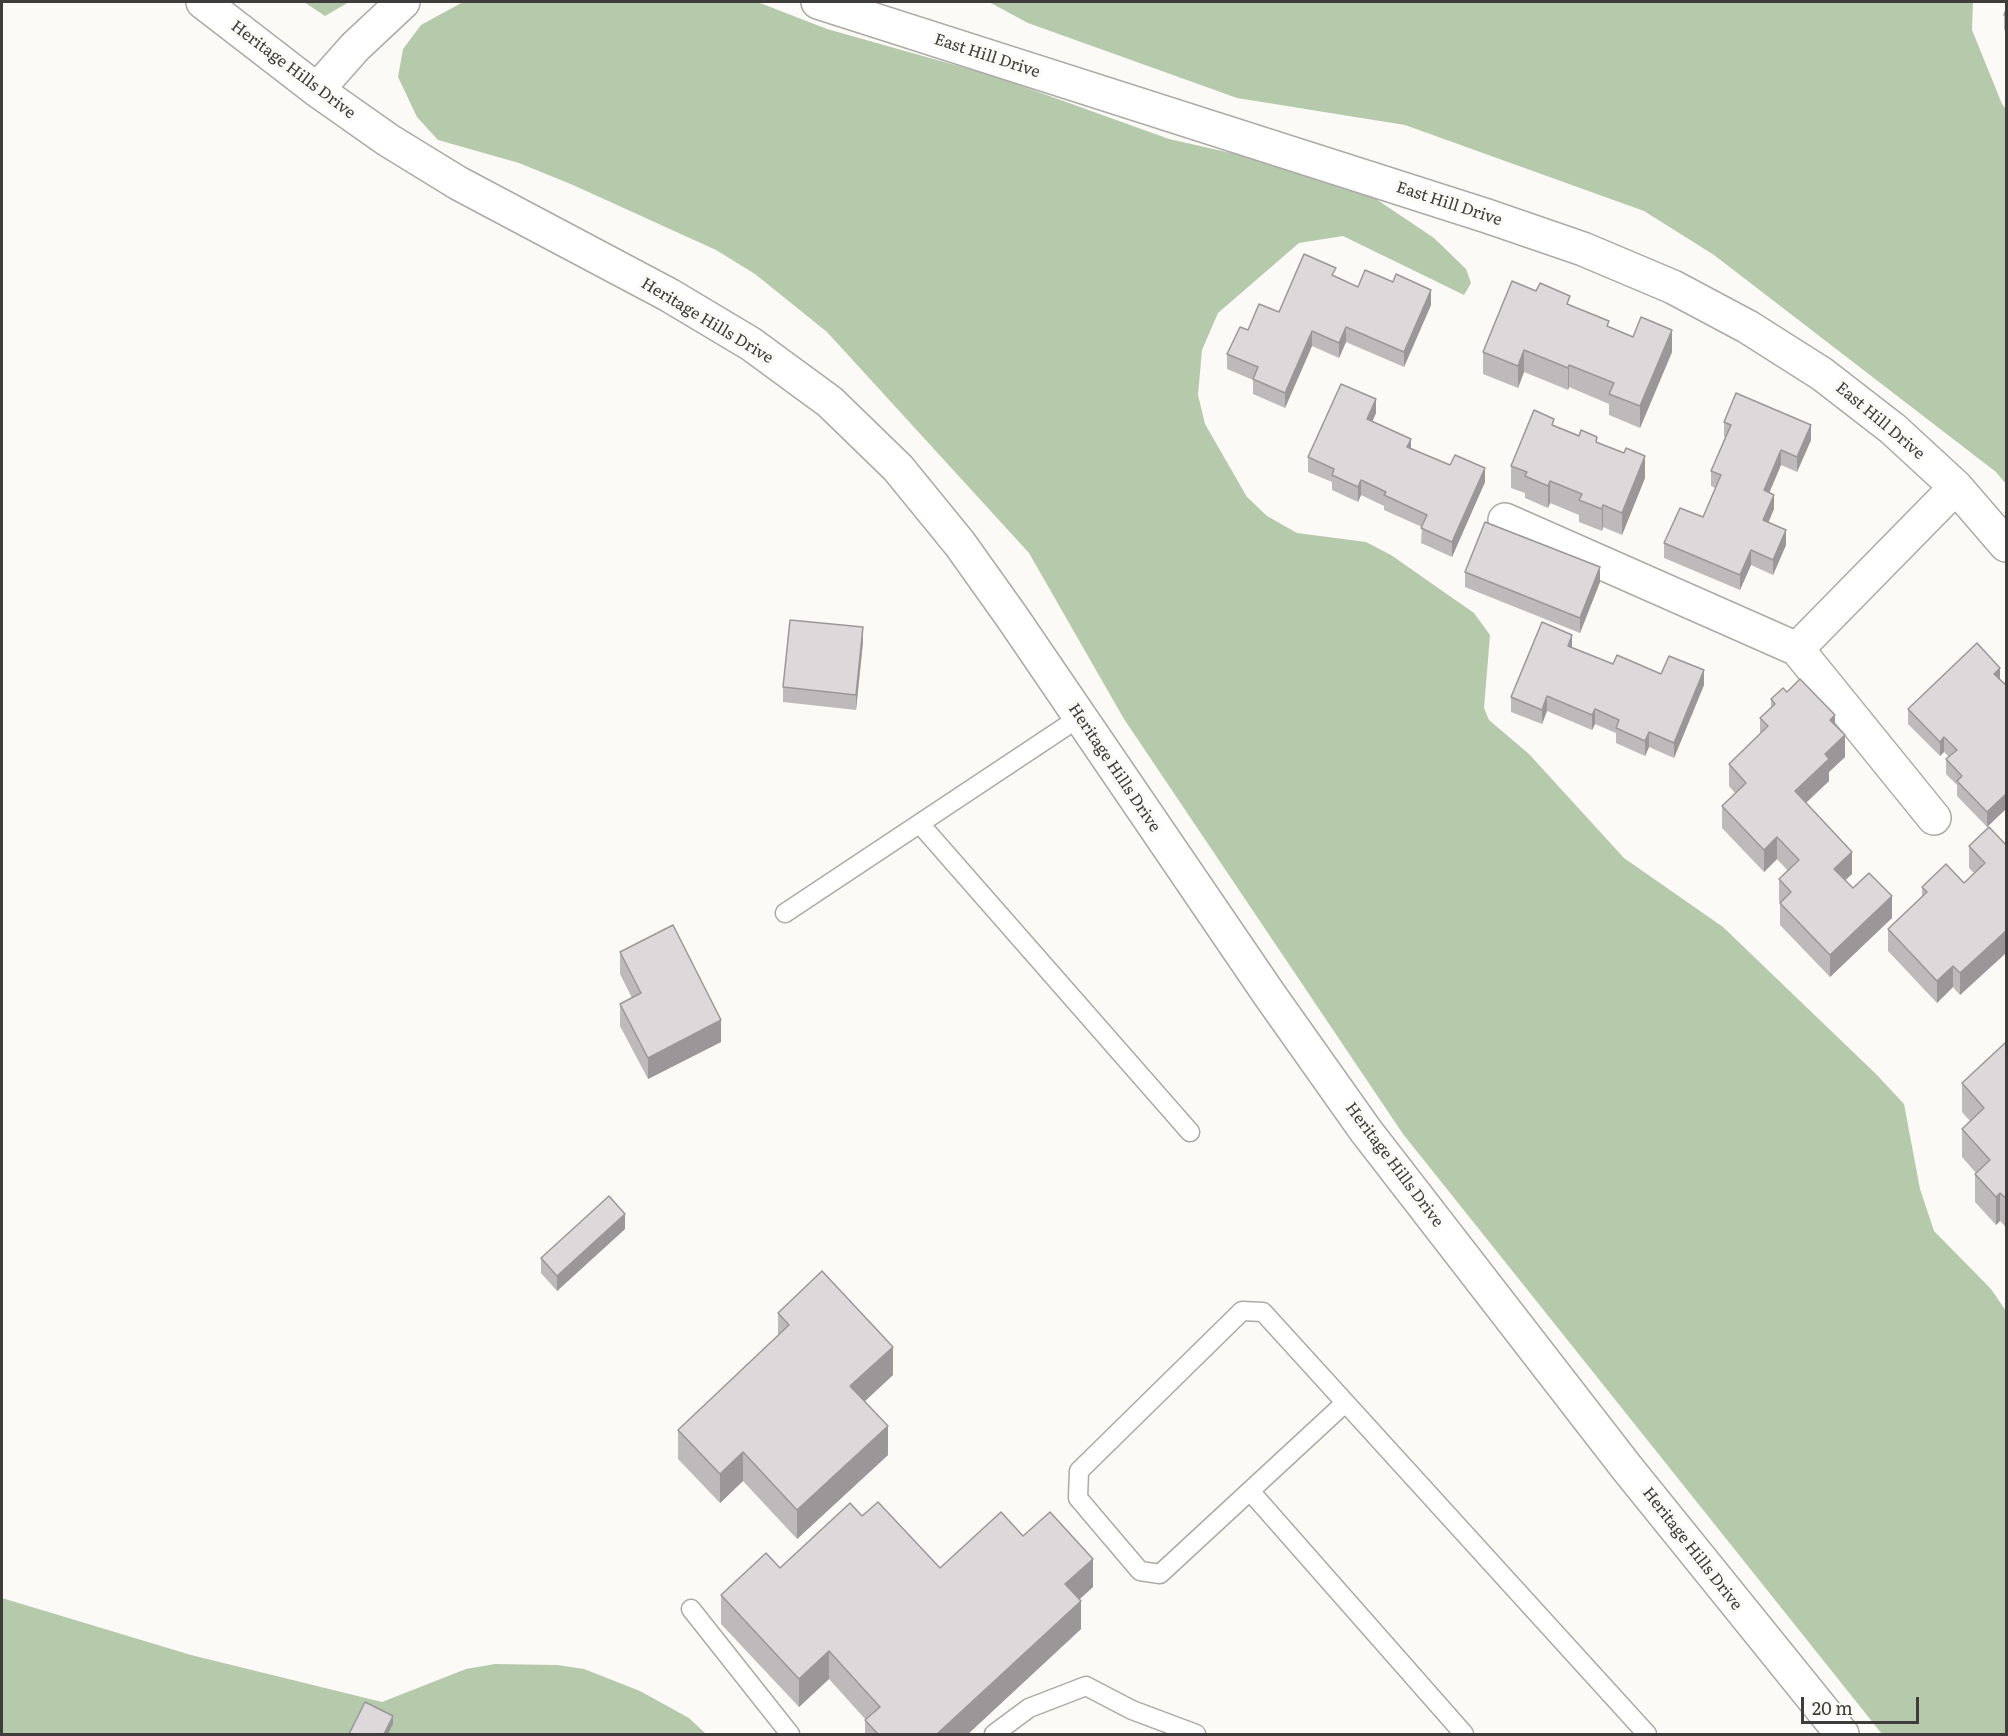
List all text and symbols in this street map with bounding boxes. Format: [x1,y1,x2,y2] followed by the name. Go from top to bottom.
[227,17,359,123] street label: Heritage Hills Drive
[932,30,1042,82] street label: East Hill Drive
[1394,178,1504,230] street label: East Hill Drive
[637,274,777,368] street label: Heritage Hills Drive
[1832,378,1928,464] street label: East Hill Drive
[1064,700,1164,836] street label: Heritage Hills Drive
[1341,1099,1447,1231] street label: Heritage Hills Drive
[1638,1484,1746,1614] street label: Heritage Hills Drive
[1804,1685,1922,1723] scale bar
[1812,1694,1853,1721] text: 20 m

